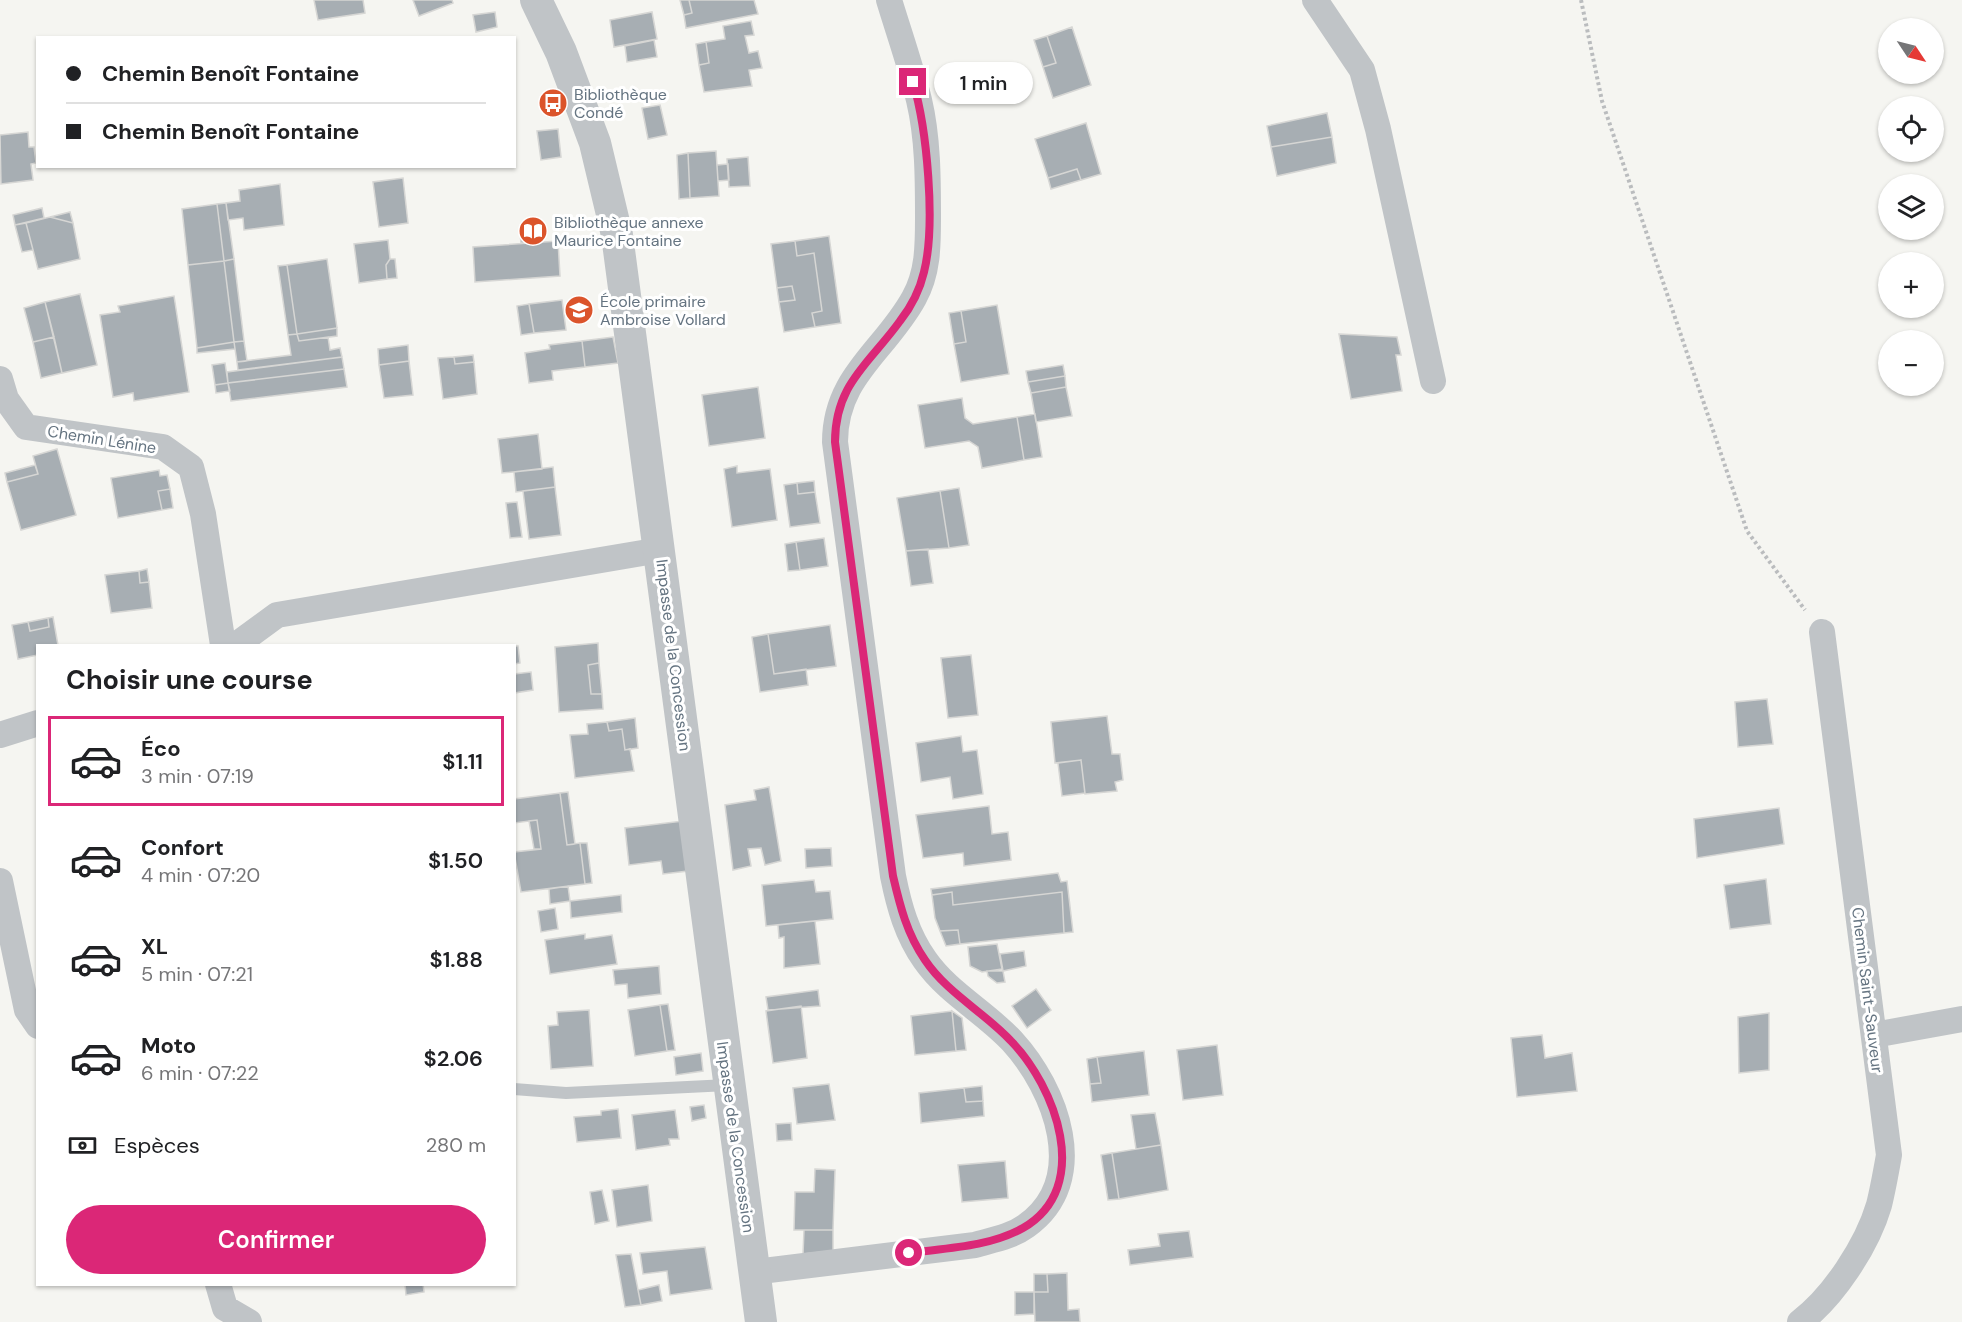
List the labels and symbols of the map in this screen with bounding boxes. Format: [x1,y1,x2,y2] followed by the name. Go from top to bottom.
[1878,18,1944,84] north arrow
[934,61,1033,103] callout: 1 min
[899,68,926,95] route end
[574,84,667,123] place label: Bibliothèque Condé
[537,87,569,119] bus stop icon: Bibliothèque Condé
[554,212,704,251] place label: Bibliothèque annexe Maurice Fontaine
[517,215,549,247] library icon: Bibliothèque annexe Maurice Fontaine
[600,291,726,330] place label: École primaire Ambroise Vollard
[563,294,595,326] school or university icon: École primaire Ambroise Vollard
[46,421,158,458] street label: Chemin Lénine
[651,558,696,752] street label: Impasse de la Concession
[1847,906,1888,1074] street label: Chemin Saint-Sauveur
[712,1040,759,1234] street label: Impasse de la Concession
[895,1239,922,1266] route start

